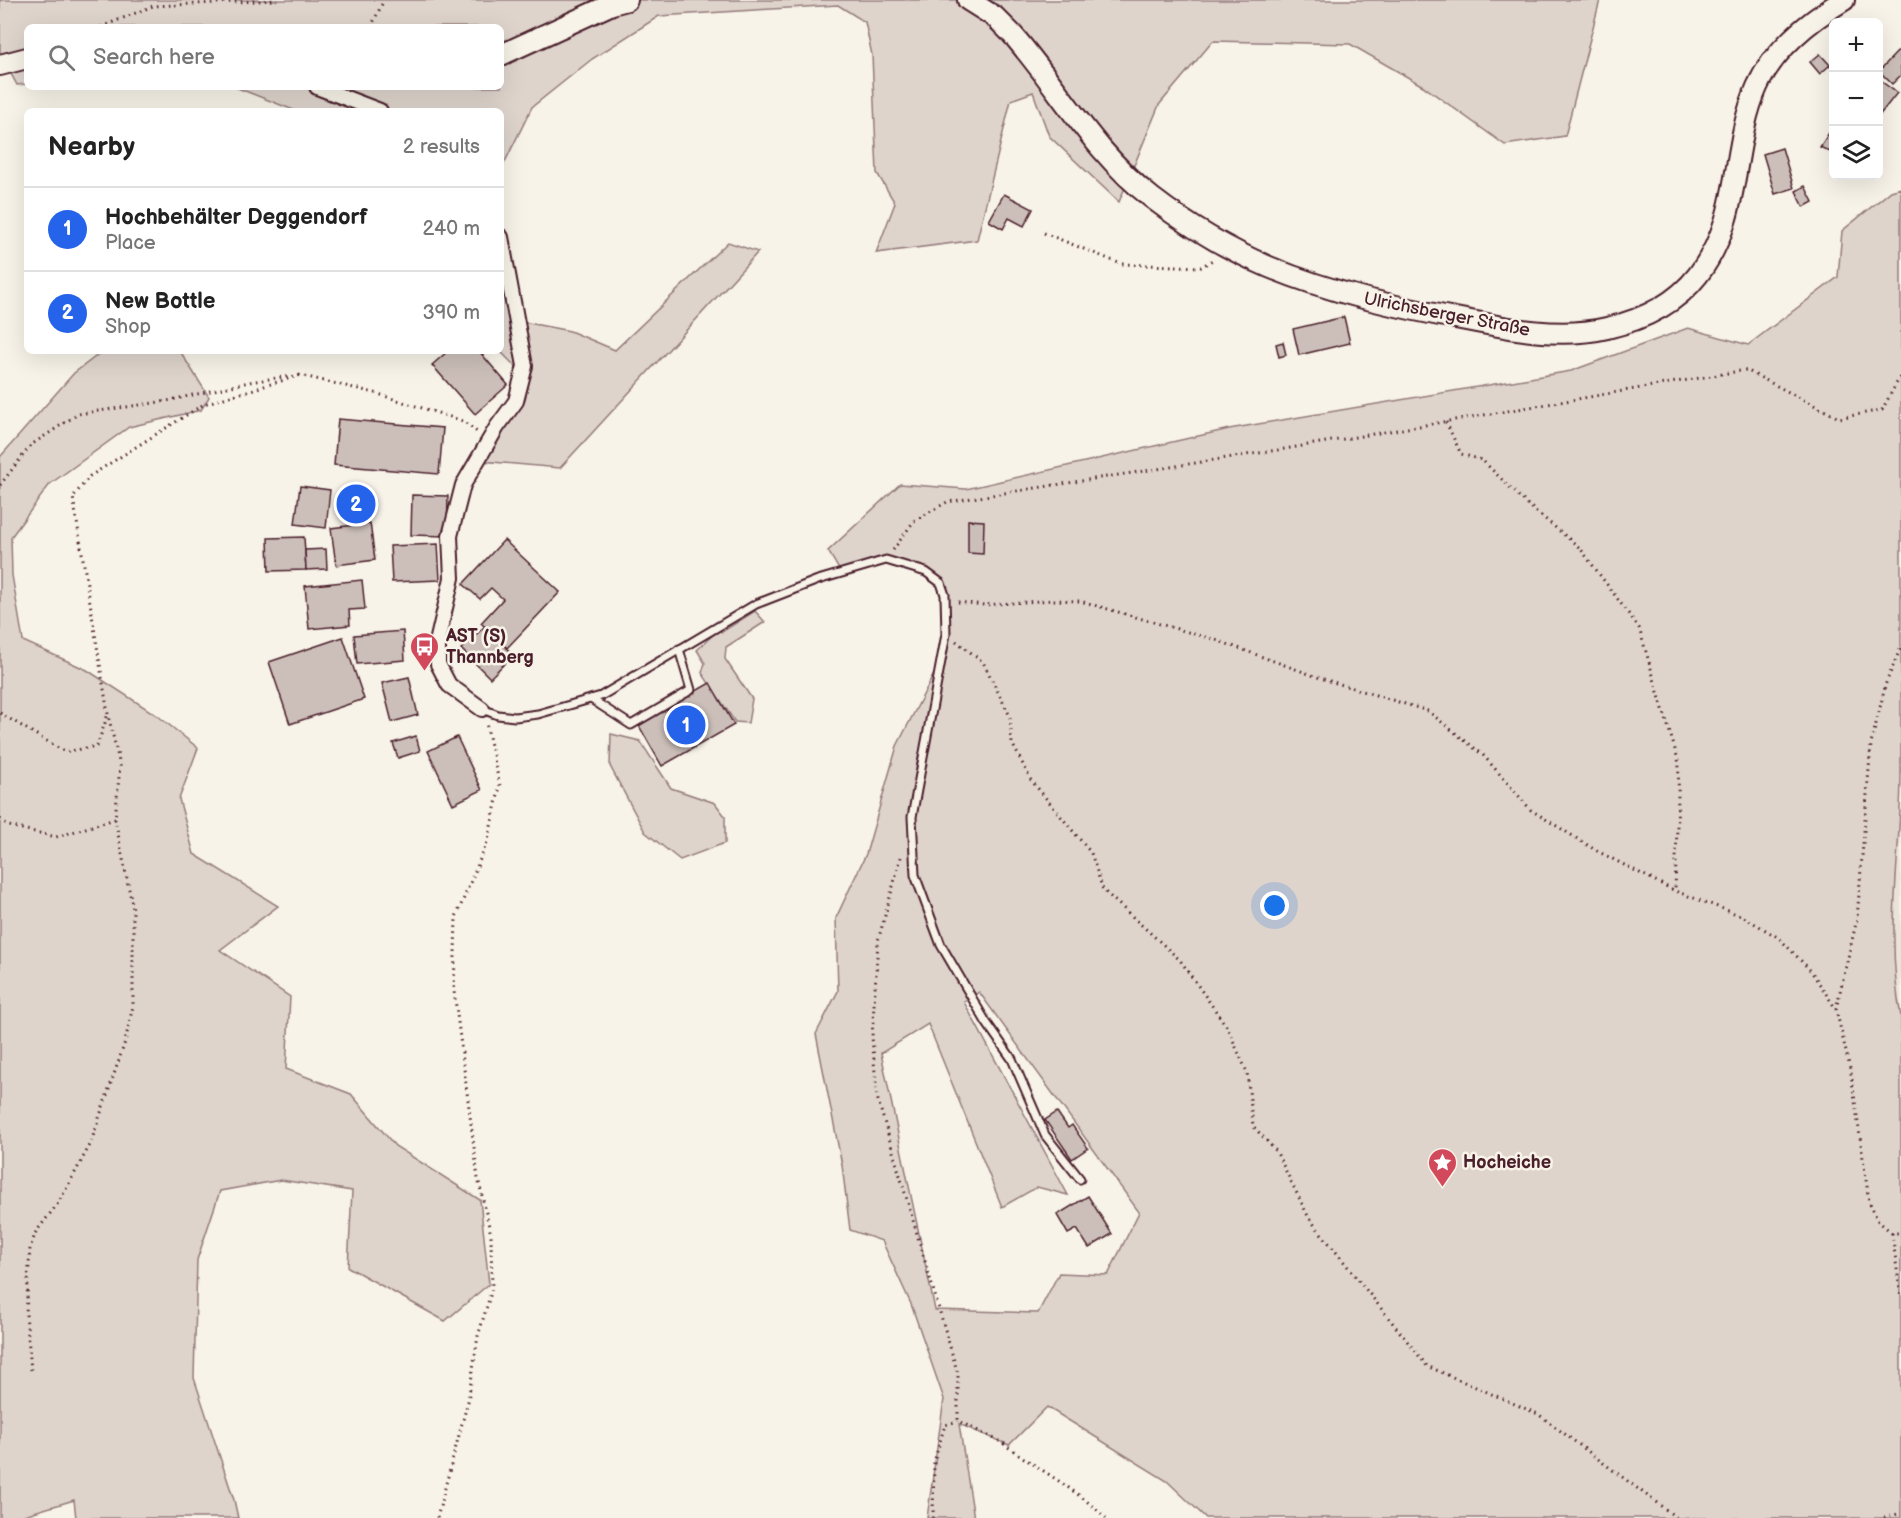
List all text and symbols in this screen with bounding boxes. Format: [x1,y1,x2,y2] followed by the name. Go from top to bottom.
[1829,18,1883,180] map controls
[1829,18,1883,72] button: +
[24,24,504,90] search box
[45,41,78,74] icon: search
[93,44,215,71] text: Search here
[1829,72,1883,126] button: −
[1829,126,1883,180] button: layers
[48,132,135,163] text: Nearby
[403,135,480,159] text: 2 results
[105,204,368,231] text: Hochbehälter Deggendorf
[63,217,72,241] text: 1
[423,217,480,241] text: 240 m
[105,231,156,255] text: Place
[105,288,215,315] text: New Bottle
[1362,288,1532,341] street label: Ulrichsberger Straße
[62,301,73,325] text: 2
[422,301,480,325] text: 390 m
[105,315,151,339] text: Shop
[336,482,376,526] pin: 2
[445,626,534,668] place label: AST (S) Thannberg
[409,630,441,672] bus stop icon: AST (S) Thannberg
[666,702,706,748] pin: 1
[1260,891,1289,920] your location
[1426,1146,1458,1188] place icon: Hocheiche
[1463,1152,1551,1173] place label: Hocheiche

